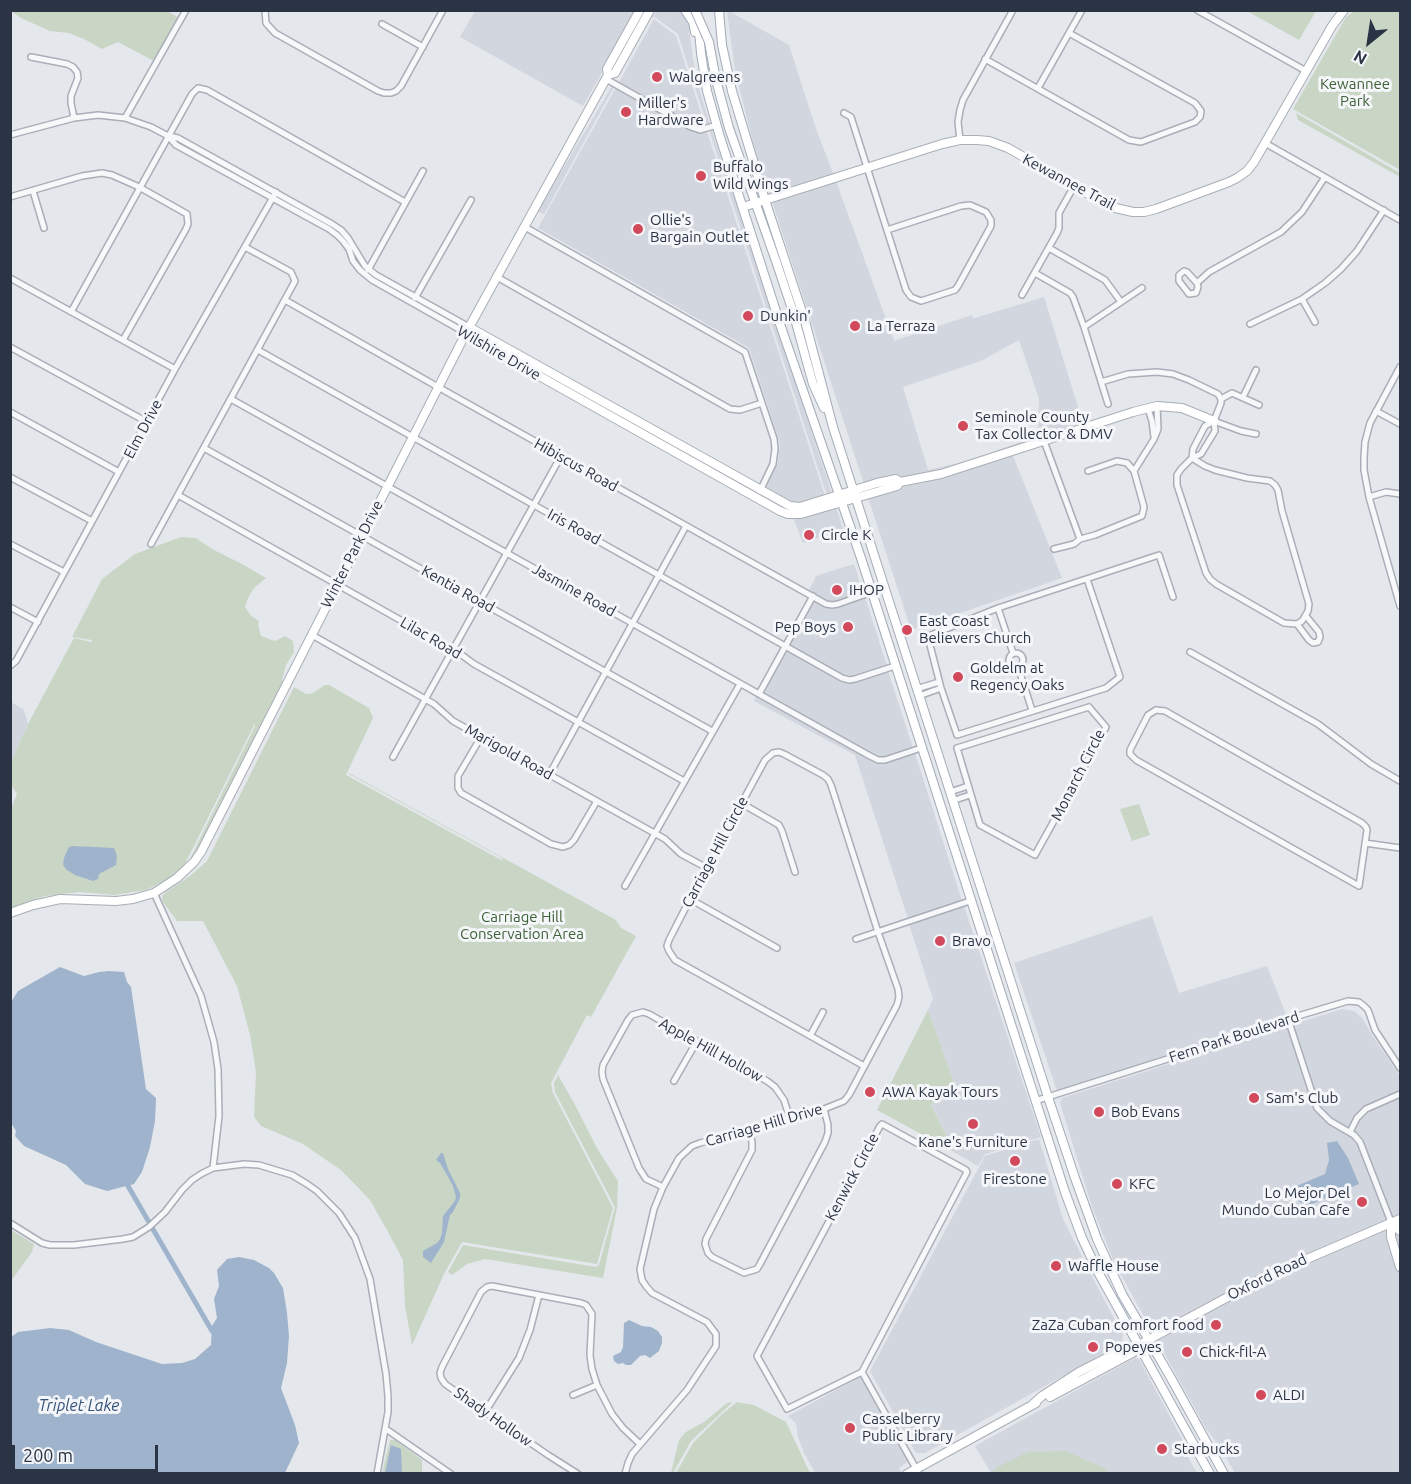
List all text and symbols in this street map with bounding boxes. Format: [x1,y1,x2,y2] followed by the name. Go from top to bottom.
[1339,12,1399,72] north arrow
[1350,47,1370,68] text: N
[669,68,740,86] place label: Walgreens
[650,70,664,84] marker: Walgreens
[1320,75,1390,110] park label: Kewannee Park
[638,94,704,129] place label: Miller's Hardware
[619,105,633,119] marker: Miller's Hardware
[1020,150,1118,214] street label: Kewannee Trail
[713,158,788,193] place label: Buffalo Wild Wings
[694,169,708,183] marker: Buffalo Wild Wings
[650,211,749,246] place label: Ollie's Bargain Outlet
[631,222,645,236] marker: Ollie's Bargain Outlet
[760,307,811,325] place label: Dunkin'
[741,309,755,323] marker: Dunkin'
[867,317,935,335] place label: La Terraza
[848,319,862,333] marker: La Terraza
[454,322,544,384] street label: Wilshire Drive
[120,396,166,462] street label: Elm Drive
[975,408,1113,443] place label: Seminole County Tax Collector & DMV
[956,419,970,433] marker: Seminole County Tax Collector & DMV
[531,435,621,495] street label: Hibiscus Road
[317,497,387,611] street label: Winter Park Drive
[544,505,604,549] street label: Iris Road
[821,526,871,544] place label: Circle K
[802,528,816,542] marker: Circle K
[529,560,619,620] street label: Jasmine Road
[418,561,498,617] street label: Kentia Road
[849,581,884,599] place label: IHOP
[830,583,844,597] marker: IHOP
[919,612,1031,647] place label: East Coast Believers Church
[397,613,465,663] street label: Lilac Road
[775,618,836,636] place label: Pep Boys
[841,620,855,634] marker: Pep Boys
[900,623,914,637] marker: East Coast Believers Church
[970,659,1064,694] place label: Goldelm at Regency Oaks
[951,670,965,684] marker: Goldelm at Regency Oaks
[462,720,556,784] street label: Marigold Road
[1047,726,1109,824] street label: Monarch Circle
[678,793,752,911] street label: Carriage Hill Circle
[460,908,584,943] park label: Carriage Hill Conservation Area
[952,932,991,950] place label: Bravo
[933,934,947,948] marker: Bravo
[1167,1007,1301,1067] street label: Fern Park Boulevard
[656,1014,766,1086] street label: Apple Hill Hollow
[882,1083,998,1101] place label: AWA Kayak Tours
[863,1085,877,1099] marker: AWA Kayak Tours
[1266,1089,1338,1107] place label: Sam's Club
[1247,1091,1261,1105] marker: Sam's Club
[703,1100,825,1150] street label: Carriage Hill Drive
[1111,1103,1180,1121] place label: Bob Evans
[1092,1105,1106,1119] marker: Bob Evans
[966,1117,980,1131] marker: Kane's Furniture
[821,1130,883,1224] street label: Kenwick Circle
[918,1133,1028,1151] place label: Kane's Furniture
[1008,1154,1022,1168] marker: Firestone
[983,1170,1047,1188] place label: Firestone
[1129,1175,1155,1193] place label: KFC
[1110,1177,1124,1191] marker: KFC
[1222,1184,1350,1219] place label: Lo Mejor Del Mundo Cuban Cafe
[1355,1195,1369,1209] marker: Lo Mejor Del Mundo Cuban Cafe
[1224,1250,1310,1304] street label: Oxford Road
[1068,1257,1159,1275] place label: Waffle House
[1049,1259,1063,1273] marker: Waffle House
[1032,1316,1204,1334] place label: ZaZa Cuban comfort food
[1209,1318,1223,1332] marker: ZaZa Cuban comfort food
[1105,1338,1162,1356] place label: Popeyes
[1086,1340,1100,1354] marker: Popeyes
[1199,1343,1266,1361] place label: Chick-fil-A
[1180,1345,1194,1359] marker: Chick-fil-A
[451,1384,535,1450] street label: Shady Hollow
[1273,1386,1305,1404] place label: ALDI
[1254,1388,1268,1402] marker: ALDI
[39,1396,119,1416] water label: Triplet Lake
[862,1410,953,1445] place label: Casselberry Public Library
[843,1421,857,1435] marker: Casselberry Public Library
[15,1433,160,1471] scale bar
[1174,1440,1240,1458] place label: Starbucks
[1155,1442,1169,1456] marker: Starbucks
[23,1445,73,1465] text: 200 m

